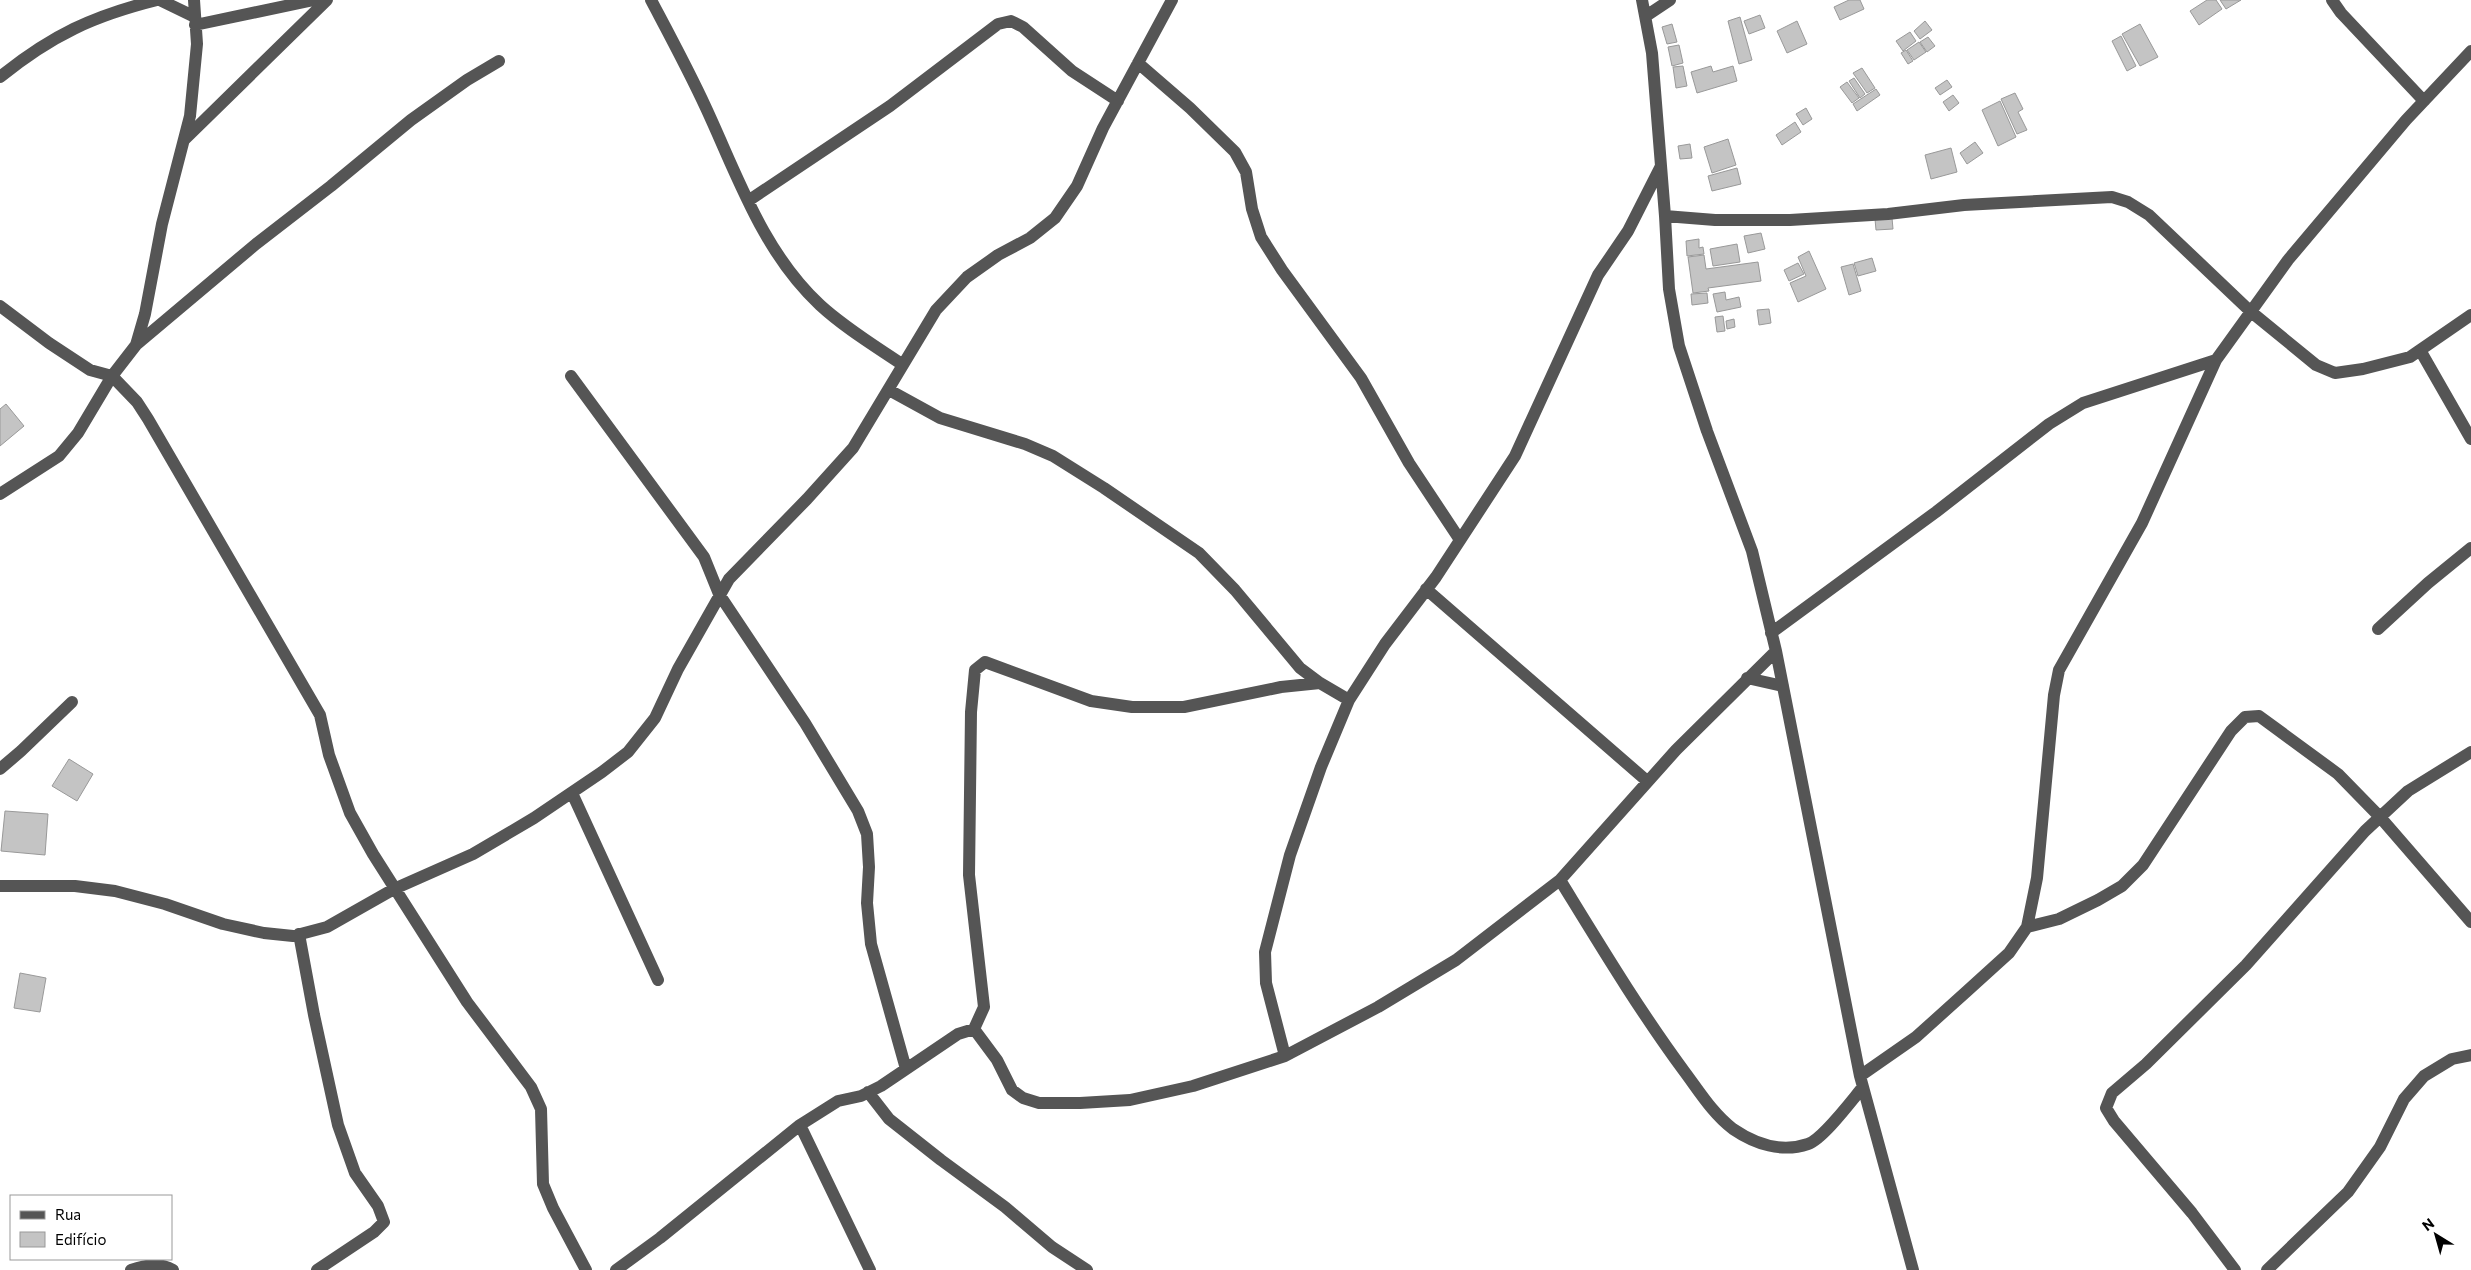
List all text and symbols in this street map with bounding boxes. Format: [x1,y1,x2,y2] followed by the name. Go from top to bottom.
[10,1195,172,1260] legend
[55,1205,81,1223] text: Rua
[2411,1210,2461,1260] north arrow
[2419,1214,2437,1234] text: N
[55,1230,106,1248] text: Edifício

